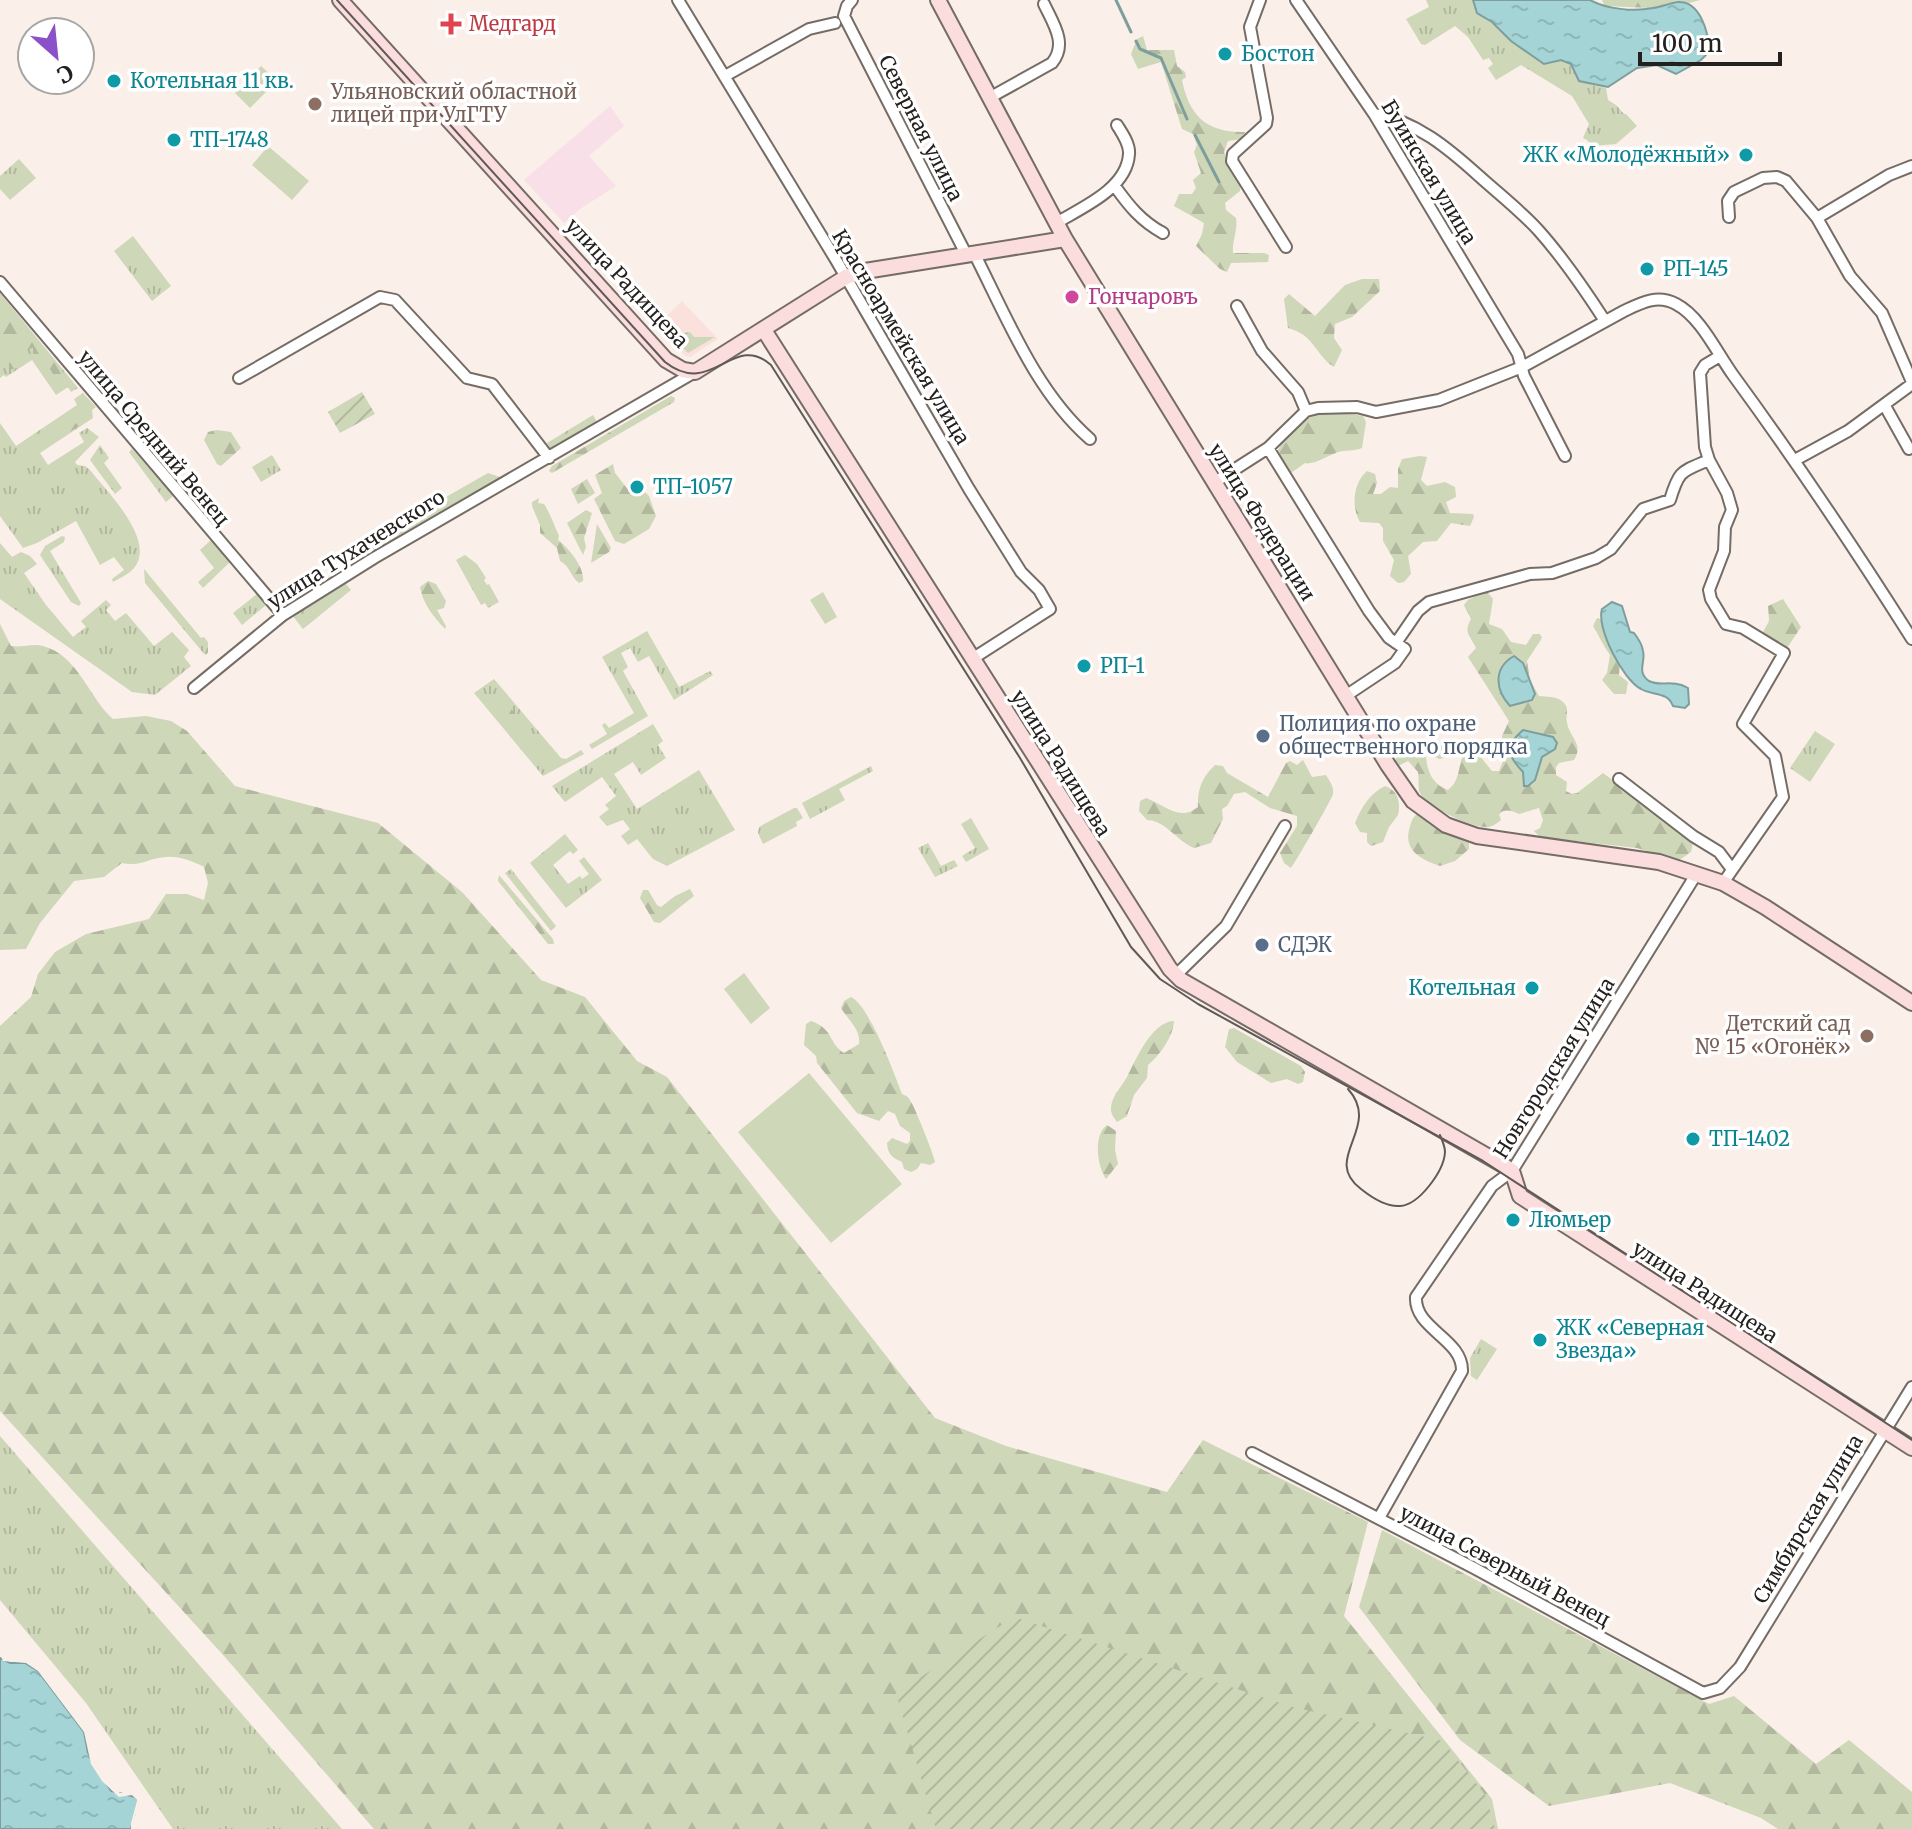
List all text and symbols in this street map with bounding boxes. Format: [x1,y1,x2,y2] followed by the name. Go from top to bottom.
[469,11,556,36] place label: Медгард
[440,13,462,35] marker: Медгард
[16,16,96,96] north arrow
[1640,16,1780,66] scale bar
[1652,28,1723,59] text: 100 m
[1241,41,1315,66] place label: Бостон
[1216,45,1234,63] marker: Бостон
[874,51,969,205] street label: Северная улица
[52,58,78,90] text: С
[130,68,294,93] place label: Котельная 11 кв.
[105,72,123,90] marker: Котельная 11 кв.
[330,79,577,127] place label: Ульяновский областной лицей при УлГТУ
[306,95,324,113] marker: Ульяновский областной лицей при УлГТУ
[1377,95,1482,249] street label: Буинская улица
[190,127,269,152] place label: ТП-1748
[165,131,183,149] marker: ТП-1748
[1523,142,1730,167] place label: ЖК «Молодёжный»
[1737,146,1755,164] marker: ЖК «Молодёжный»
[561,213,694,353] street label: улица Радищева
[827,225,976,449] street label: Красноармейская улица
[1663,256,1729,281] place label: РП-145
[1638,260,1656,278] marker: РП-145
[1088,284,1198,309] place label: Гончаровъ
[1063,288,1081,306] marker: Гончаровъ
[73,344,235,531] street label: улица Средний Венец
[1204,438,1321,605] street label: улица Федерации
[653,474,733,499] place label: ТП-1057
[628,478,646,496] marker: ТП-1057
[262,484,449,613] street label: улица Тухачевского
[1100,653,1145,678] place label: РП-1
[1075,657,1093,675] marker: РП-1
[1006,685,1117,841] street label: улица Радищева
[1279,711,1528,759] place label: Полиция по охране общественного порядка
[1254,727,1272,745] marker: Полиция по охране общественного порядка
[1278,932,1332,957] place label: СДЭК
[1253,936,1271,954] marker: СДЭК
[1488,972,1620,1163] street label: Новгородская улица
[1409,975,1516,1000] place label: Котельная
[1523,979,1541,997] marker: Котельная
[1695,1011,1851,1059] place label: Детский сад № 15 «Огонёк»
[1858,1027,1876,1045] marker: Детский сад № 15 «Огонёк»
[1709,1126,1790,1151] place label: ТП-1402
[1684,1130,1702,1148] marker: ТП-1402
[1529,1207,1611,1232] place label: Люмьер
[1504,1211,1522,1229] marker: Люмьер
[1628,1235,1783,1348] street label: улица Радищева
[1556,1315,1705,1363] place label: ЖК «Северная Звезда»
[1531,1331,1549,1349] marker: ЖК «Северная Звезда»
[1747,1430,1868,1608] street label: Симбирская улица
[1396,1499,1615,1632] street label: улица Северный Венец

